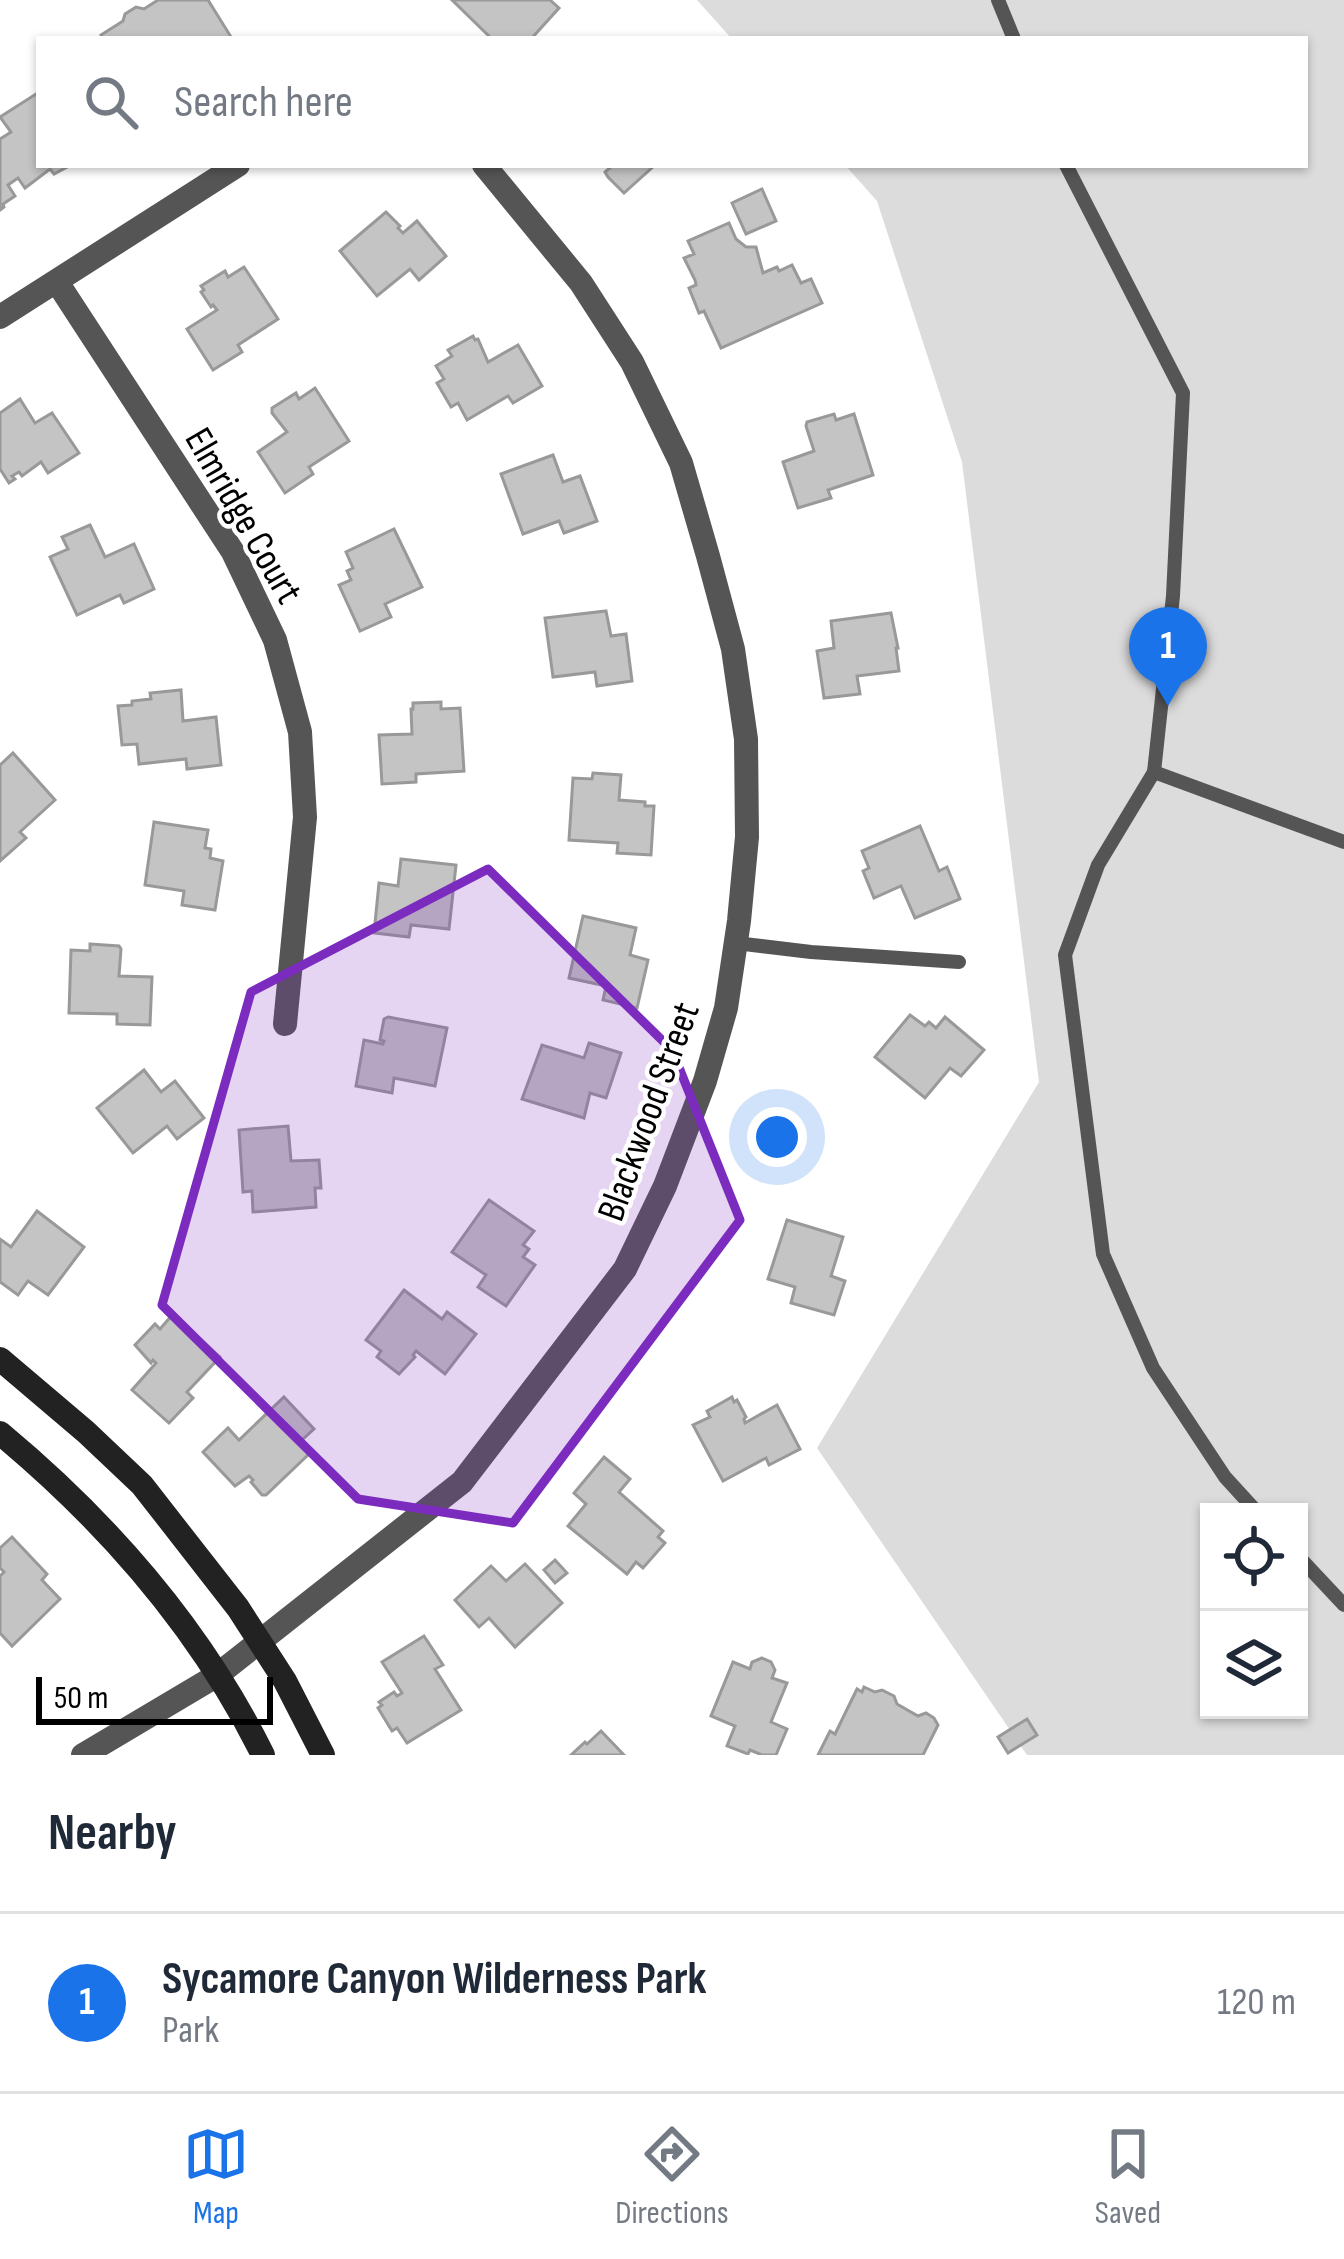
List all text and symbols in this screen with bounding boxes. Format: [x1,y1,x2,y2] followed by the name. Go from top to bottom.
[36,36,1308,168] search box
[78,69,144,135] icon: search
[174,75,353,130] text: Search here
[174,420,312,612] street label: Elmridge Court
[1129,607,1207,706] pin: 1
[588,996,711,1228] street label: Blackwood Street
[747,1107,807,1167] your location
[1200,1503,1308,1719] map controls
[1200,1503,1308,1611] button: locate
[1200,1611,1308,1719] button: layers
[36,1671,273,1724] scale bar
[54,1678,108,1718] text: 50 m
[48,1803,177,1864] text: Nearby
[162,1952,707,2007] text: Sycamore Canyon Wilderness Park
[79,1979,95,2026] text: 1
[1217,1979,1296,2026] text: 120 m
[162,2007,219,2054] text: Park
[183,2121,249,2233] tab: Map
[615,2121,729,2233] tab: Directions
[1095,2121,1161,2233] tab: Saved

